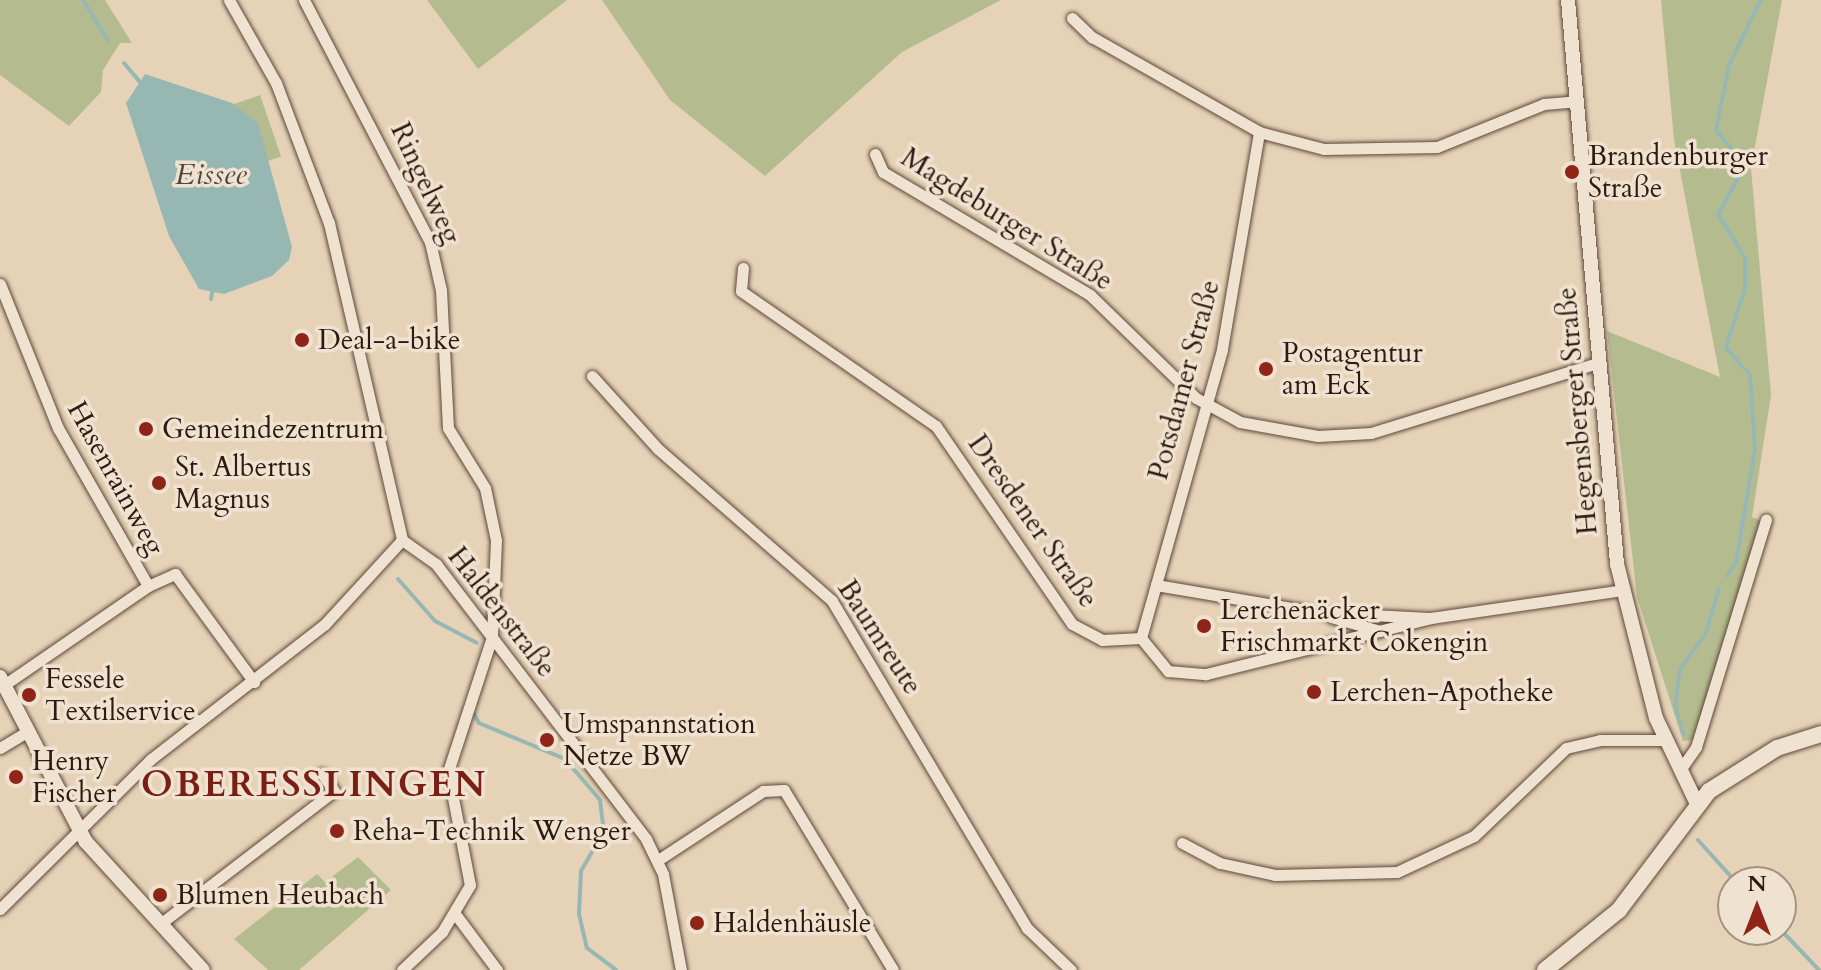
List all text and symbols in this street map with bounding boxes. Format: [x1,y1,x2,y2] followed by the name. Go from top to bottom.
[383,117,469,249] street label: Ringelweg
[1588,139,1768,205] place label: Brandenburger Straße
[895,140,1119,298] street label: Magdeburger Straße
[175,157,247,193] water label: Eissee
[1563,163,1581,181] marker: Brandenburger Straße
[1141,276,1227,484] street label: Potsdamer Straße
[1549,286,1605,536] street label: Hegensberger Straße
[318,323,460,357] place label: Deal-a-bike
[293,331,311,349] marker: Deal-a-bike
[1282,336,1423,402] place label: Postagentur am Eck
[1257,360,1275,378] marker: Postagentur am Eck
[60,395,172,561] street label: Hasenrainweg
[162,412,384,446] place label: Gemeindezentrum
[137,420,155,438] marker: Gemeindezentrum
[961,428,1105,614] street label: Dresdener Straße
[175,450,311,516] place label: St. Albertus Magnus
[150,474,168,492] marker: St. Albertus Magnus
[441,540,563,684] street label: Haldenstraße
[830,573,930,701] street label: Baumreute
[1220,593,1489,659] place label: Lerchenäcker Frischmarkt Cokengin
[1195,617,1213,635] marker: Lerchenäcker Frischmarkt Cokengin
[45,662,196,728] place label: Fessele Textilservice
[1330,675,1554,709] place label: Lerchen-Apotheke
[1305,683,1323,701] marker: Lerchen-Apotheke
[20,686,38,704] marker: Fessele Textilservice
[563,707,756,773] place label: Umspannstation Netze BW
[538,731,556,749] marker: Umspannstation Netze BW
[32,744,116,810] place label: Henry Fischer
[141,763,487,807] district label: OBERESSLINGEN
[7,768,25,786] marker: Henry Fischer
[353,814,631,848] place label: Reha-Technik Wenger
[328,822,346,840] marker: Reha-Technik Wenger
[1717,866,1797,946] north arrow
[1747,869,1767,899] text: N
[176,878,384,912] place label: Blumen Heubach
[151,886,169,904] marker: Blumen Heubach
[713,906,871,940] place label: Haldenhäusle
[688,914,706,932] marker: Haldenhäusle

